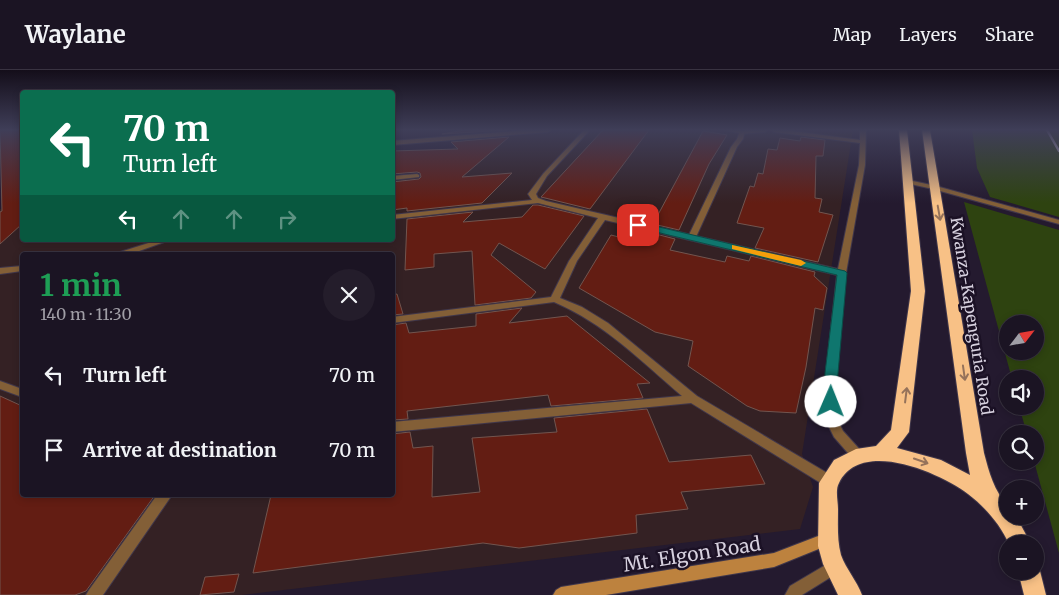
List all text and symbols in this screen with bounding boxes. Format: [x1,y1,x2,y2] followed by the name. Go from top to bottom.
[25,19,126,50] text: Waylane
[833,23,871,46] text: Map
[899,23,957,46] text: Layers
[985,23,1034,46] text: Share
[123,107,210,151] text: 70 m
[40,110,105,175] icon: left
[123,150,217,178] text: Turn left
[617,204,659,246] pin
[934,204,944,220] one-way arrow
[114,205,142,233] icon: left
[167,205,195,233] icon: ahead
[220,205,248,233] icon: ahead
[273,205,301,233] icon: right
[624,211,652,239] icon: arrive
[946,216,998,417] street label: Kwanza-Kapenguria Road
[40,266,122,304] text: 1 min
[323,269,375,321] button: close
[40,304,132,324] text: 140 m · 11:30
[999,315,1044,360] north arrow
[999,315,1044,580] map controls
[40,361,68,389] icon: left
[83,363,167,387] text: Turn left
[329,363,375,387] text: 70 m
[959,365,969,381] one-way arrow
[999,370,1044,415] button: sound
[804,375,856,427] position arrow
[901,387,911,403] one-way arrow
[999,425,1044,470] button: search
[40,436,68,464] icon: arrive
[83,438,277,462] text: Arrive at destination
[329,438,375,462] text: 70 m
[913,457,929,466] one-way arrow
[999,480,1044,525] button: +
[622,531,762,577] street label: Mt. Elgon Road
[999,535,1044,580] button: −

